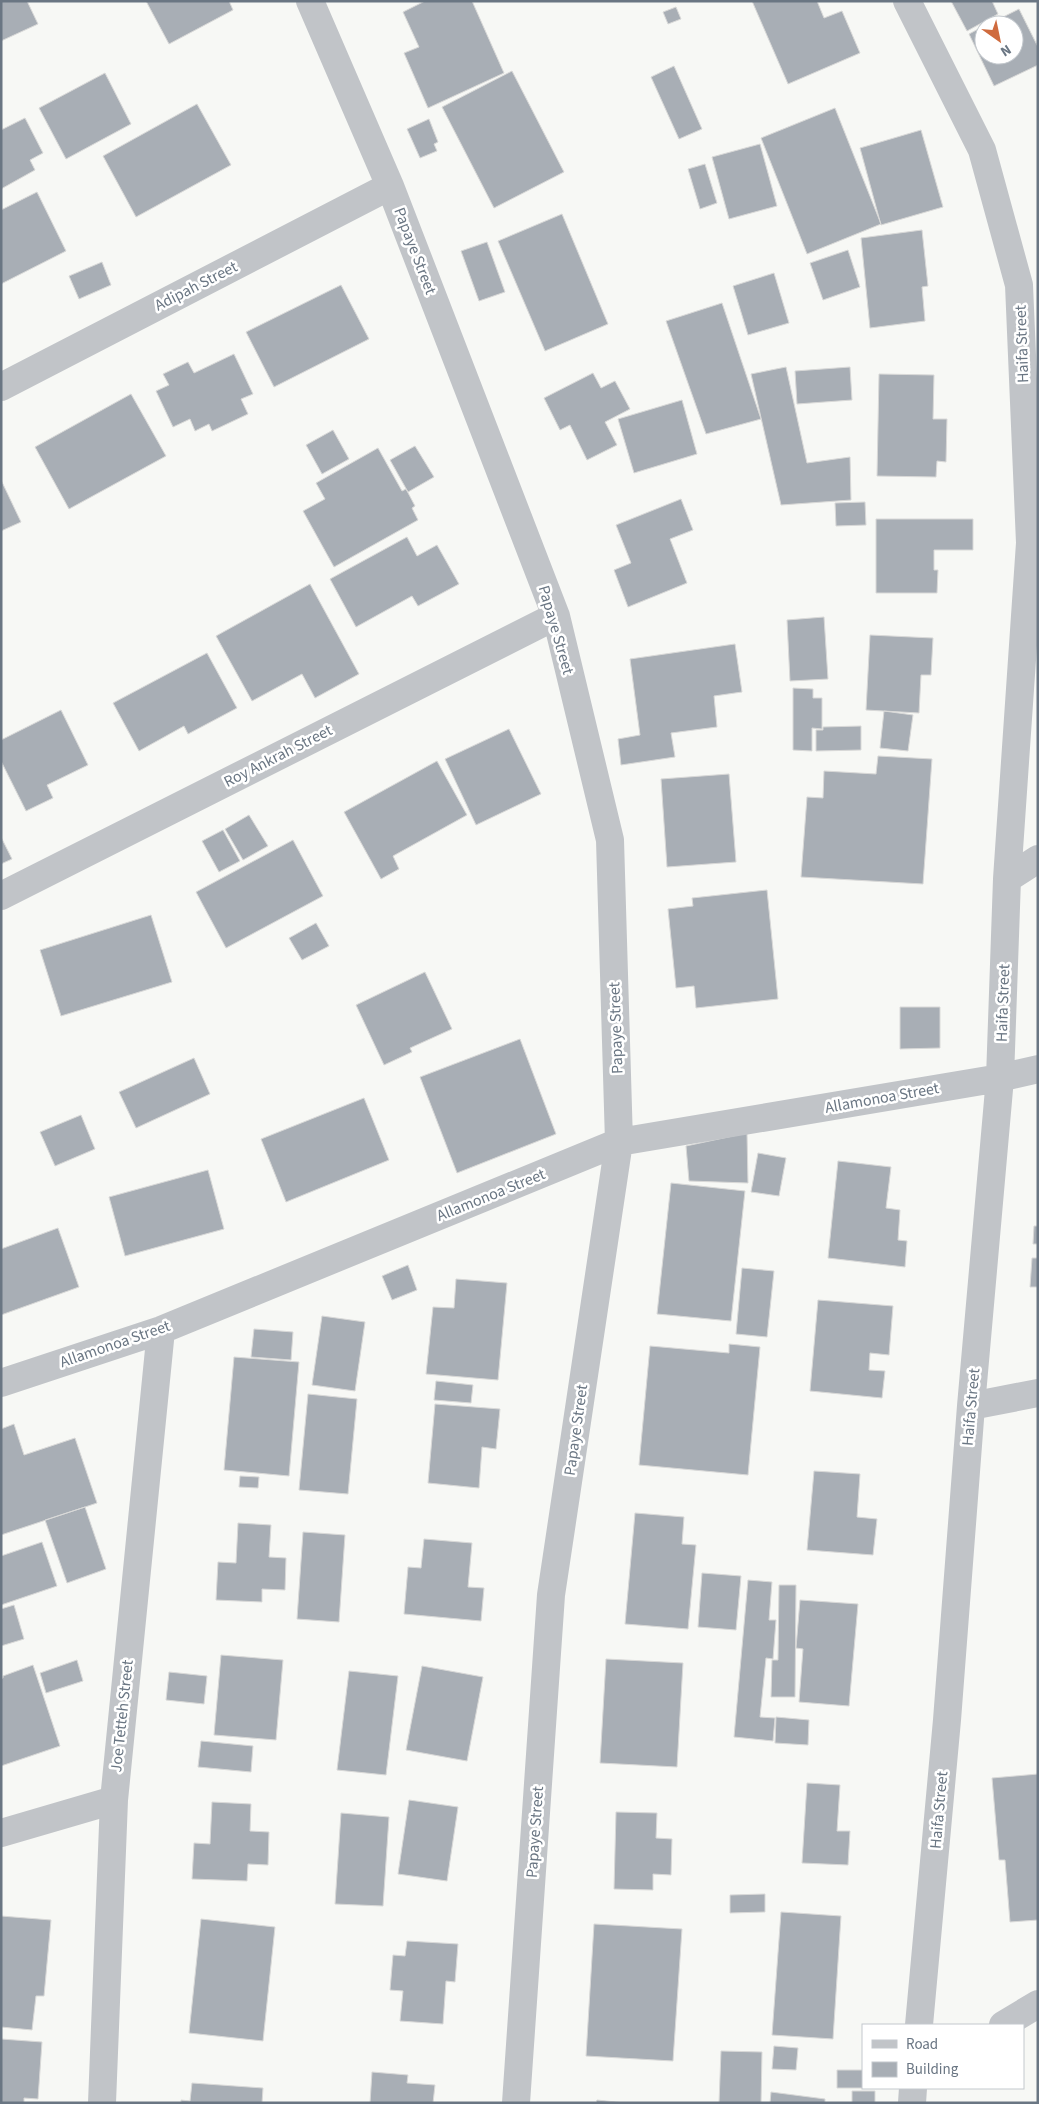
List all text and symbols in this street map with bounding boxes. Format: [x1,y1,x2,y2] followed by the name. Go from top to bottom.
[974,15,1024,65] north arrow
[996,39,1015,61] text: N
[388,204,442,298] street label: Papaye Street
[151,255,242,316] street label: Adipah Street
[1010,304,1034,383] street label: Haifa Street
[533,583,579,678] street label: Papaye Street
[220,719,336,793] street label: Roy Ankrah Street
[991,963,1015,1042] street label: Haifa Street
[603,981,629,1074] street label: Papaye Street
[823,1077,941,1119] street label: Allamonoa Street
[433,1163,549,1227] street label: Allamonoa Street
[57,1315,174,1373] street label: Allamonoa Street
[957,1367,985,1447] street label: Haifa Street
[559,1382,593,1477] street label: Papaye Street
[105,1658,139,1773] street label: Joe Tetteh Street
[925,1770,953,1850] street label: Haifa Street
[521,1785,549,1879] street label: Papaye Street
[862,2024,1024,2089] legend
[906,2034,938,2055] text: Road
[906,2059,959,2080] text: Building

